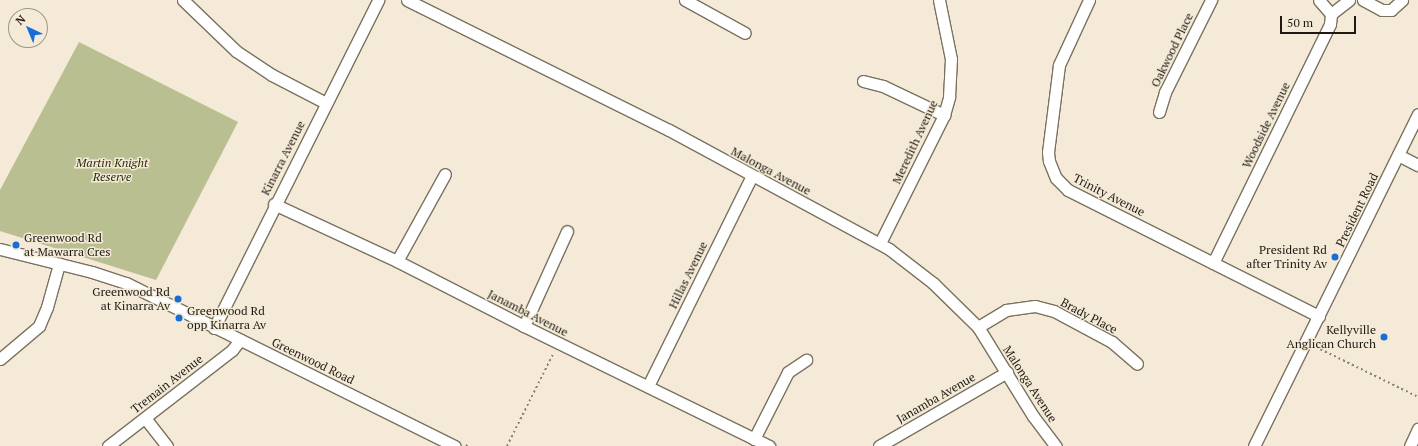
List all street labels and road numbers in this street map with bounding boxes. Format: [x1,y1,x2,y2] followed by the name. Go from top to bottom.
[1148,11,1196,89] street label: Oakwood Place
[1239,80,1293,170] street label: Woodside Avenue
[889,98,941,186] street label: Meredith Avenue
[258,118,308,198] street label: Kinarra Avenue
[729,144,813,198] street label: Malonga Avenue
[1071,171,1147,219] street label: Trinity Avenue
[1333,171,1381,249] street label: President Road
[666,239,710,311] street label: Hillas Avenue
[485,286,571,340] street label: Janamba Avenue
[1058,295,1120,337] street label: Brady Place
[269,335,357,387] street label: Greenwood Road
[1000,343,1060,425] street label: Malonga Avenue
[128,352,206,416] street label: Tremain Avenue
[894,370,978,426] street label: Janamba Avenue

